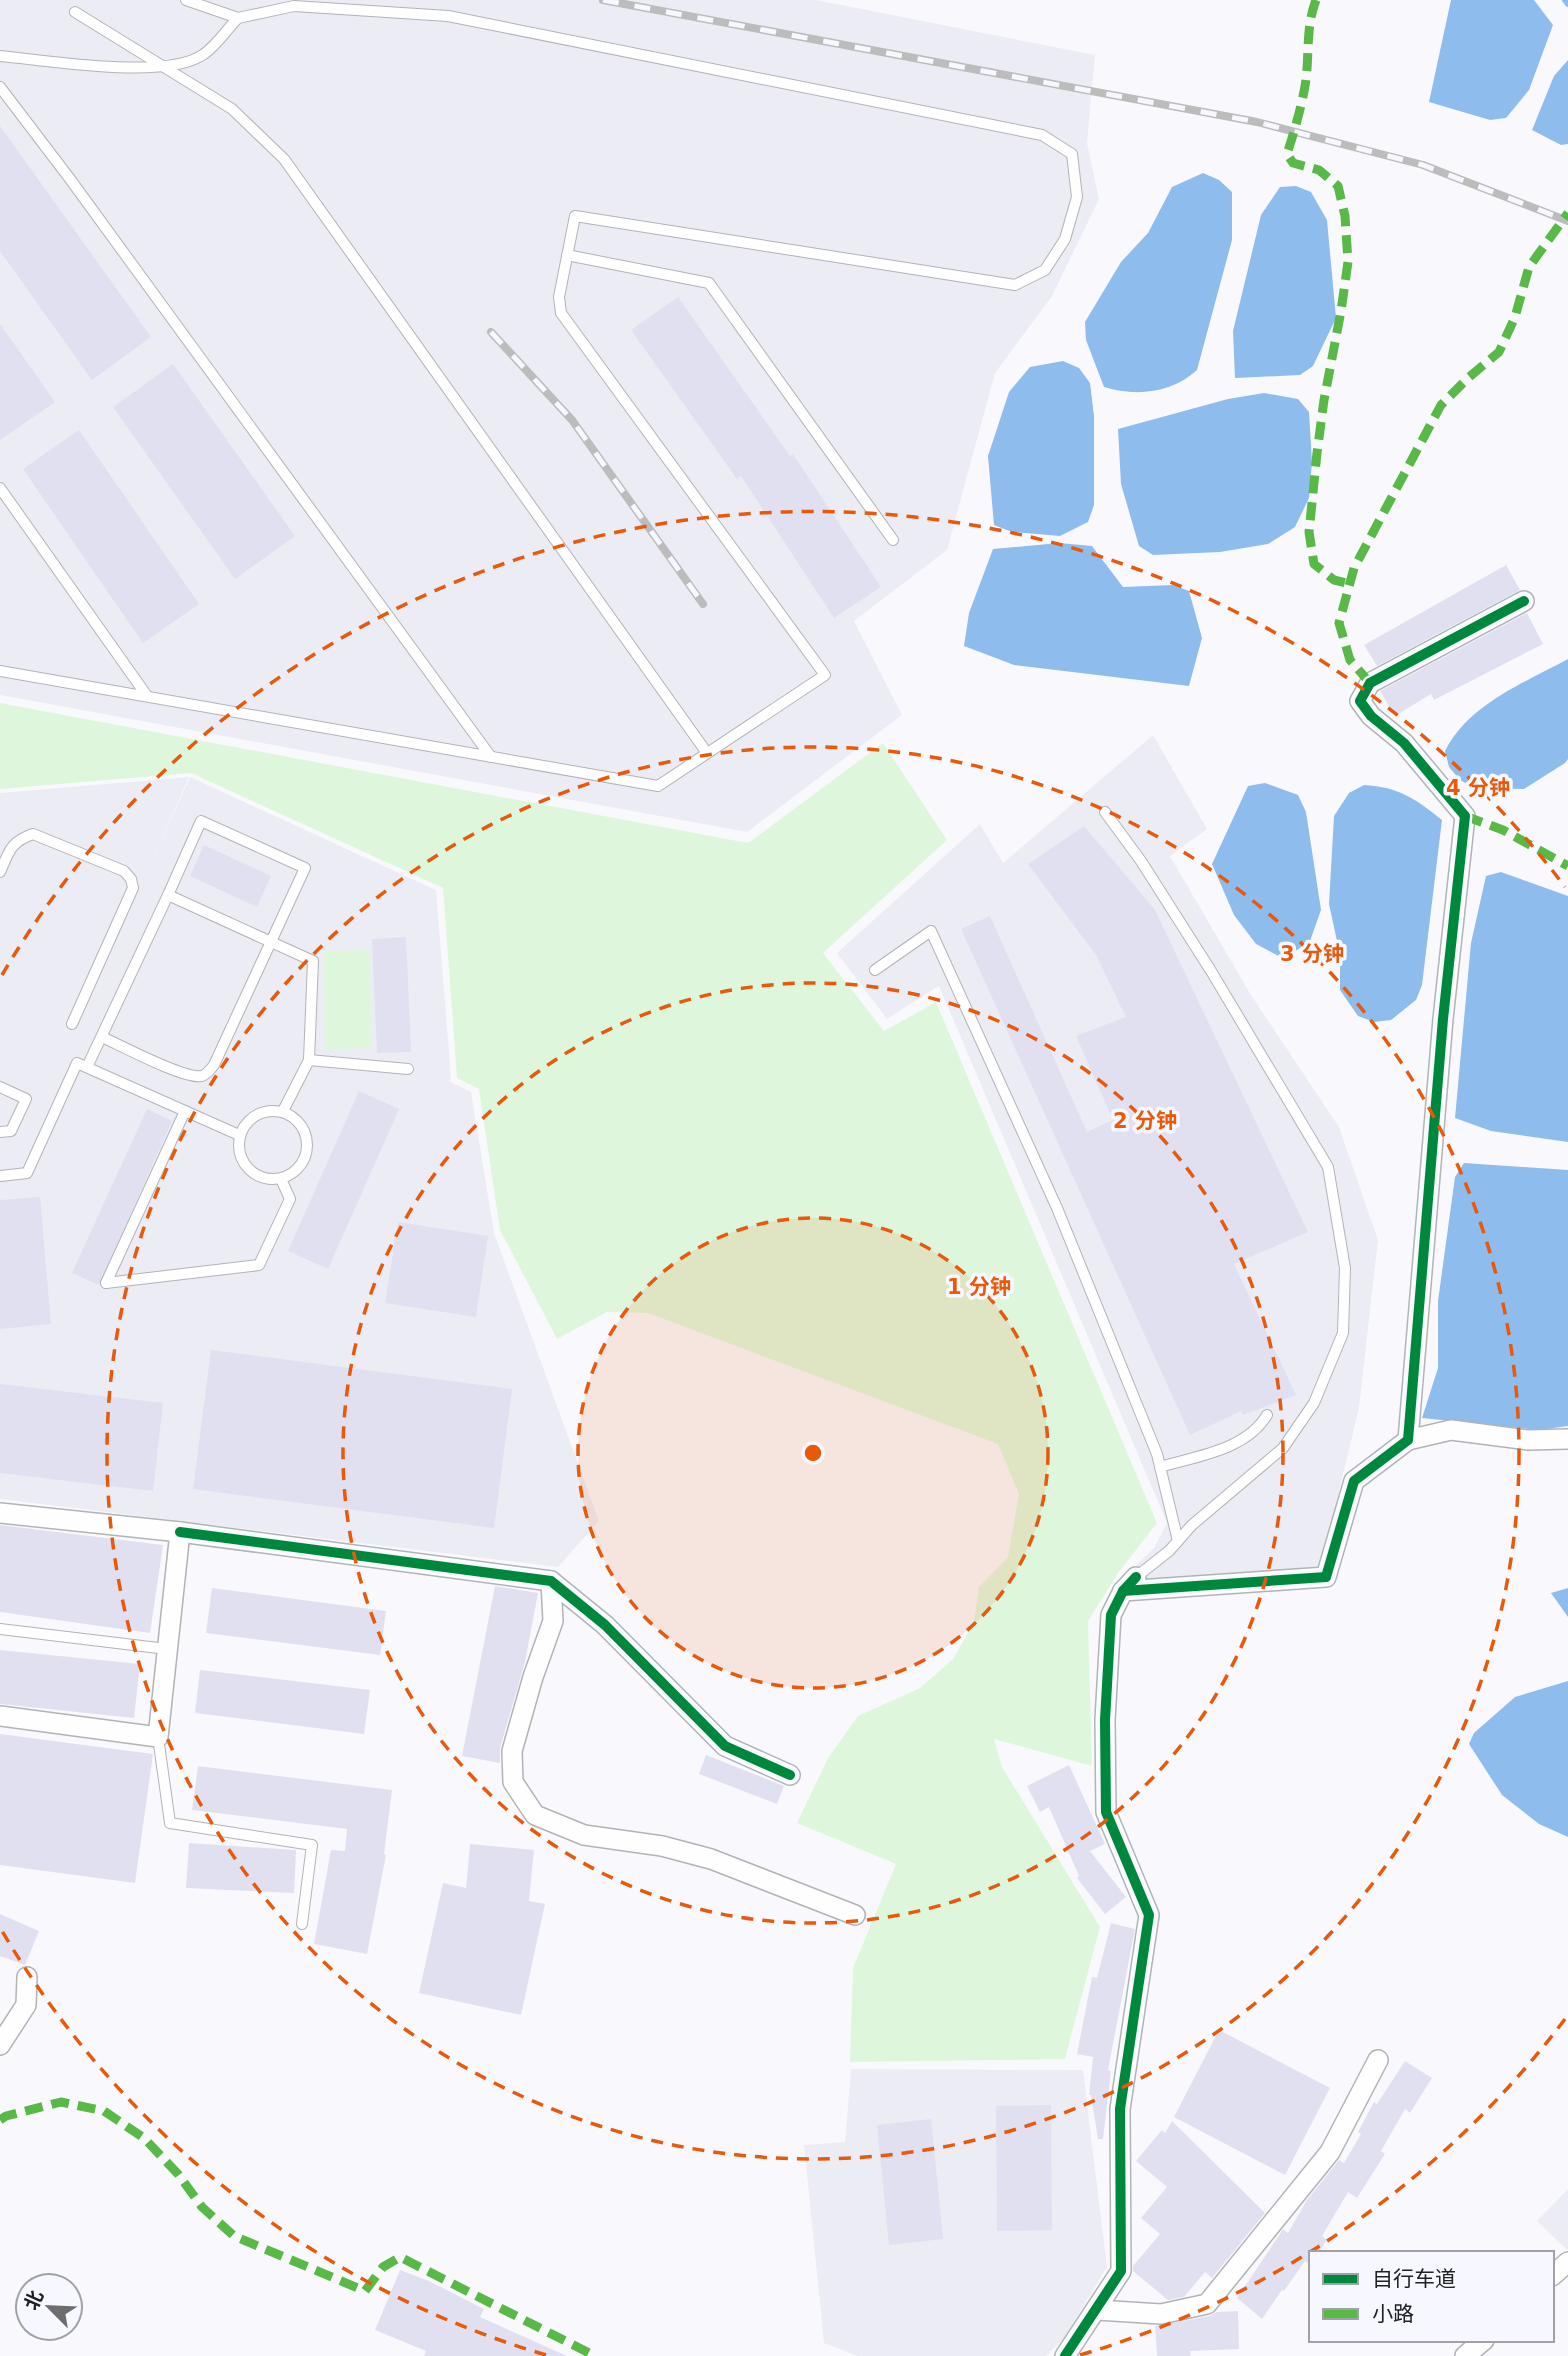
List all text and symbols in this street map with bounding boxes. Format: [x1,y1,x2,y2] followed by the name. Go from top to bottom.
[1446,776,1510,800] text: 4 分钟
[1280,942,1344,966] text: 3 分钟
[1113,1109,1177,1133] text: 2 分钟
[947,1275,1011,1299] text: 1 分钟
[801,1441,825,1465] centre of rings
[1309,2251,1554,2342] legend
[1372,2267,1456,2291] text: 自行车道
[14,2272,84,2342] north arrow
[20,2287,47,2313] text: 北
[1372,2302,1414,2326] text: 小路

